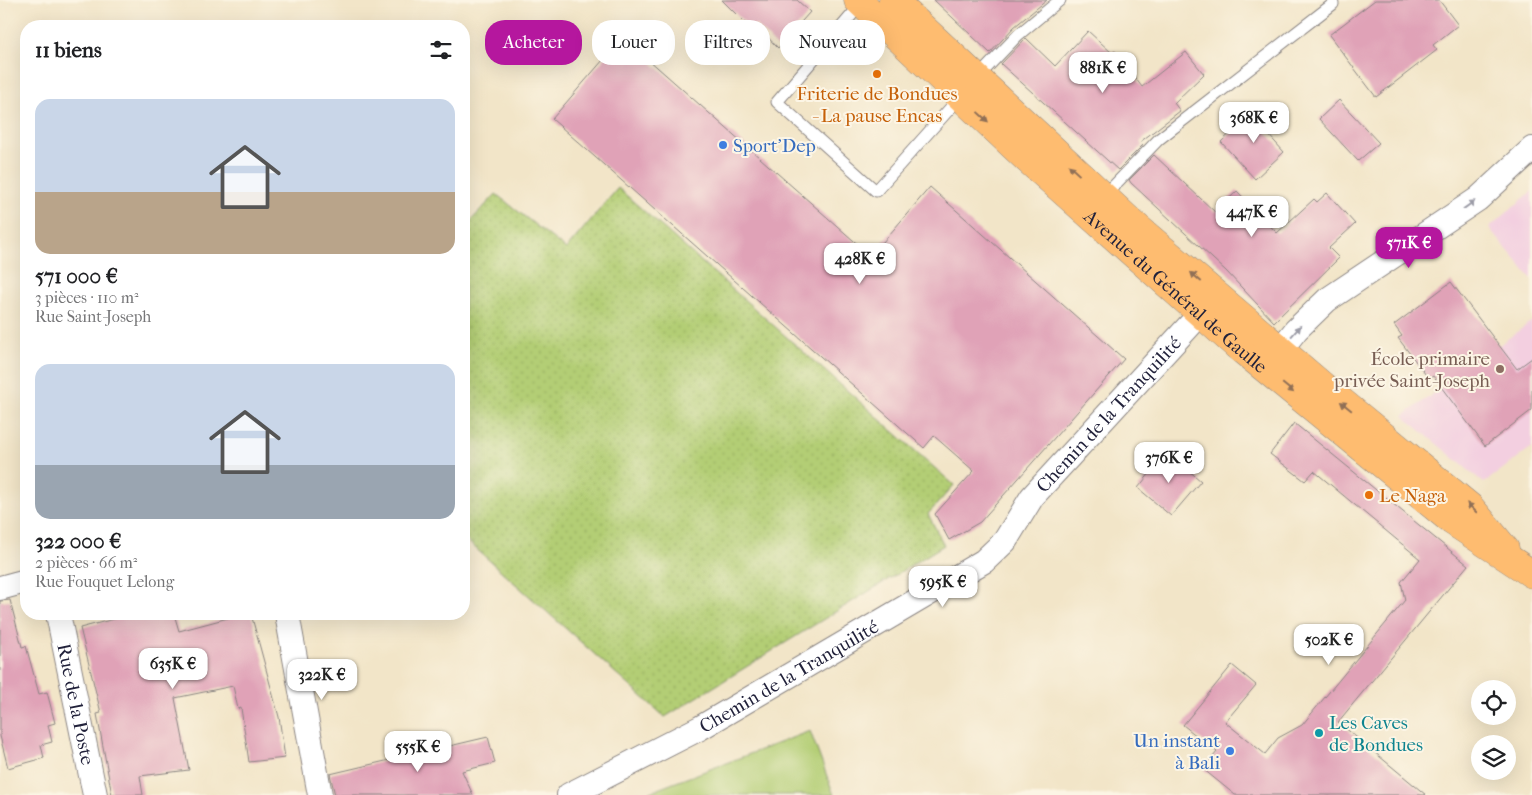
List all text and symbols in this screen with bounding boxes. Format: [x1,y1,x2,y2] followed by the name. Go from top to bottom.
[485,20,582,65] chip: Acheter
[592,20,675,65] chip: Louer
[685,20,770,65] chip: Filtres
[780,20,885,65] chip: Nouveau
[427,36,455,64] icon: filters
[35,38,102,62] text: 11 biens
[1062,52,1144,94] pin: 881K €
[1080,58,1126,77] text: 881K €
[871,68,883,80] marker: Friterie de Bondues - La pause Encas
[797,83,957,127] place label: Friterie de Bondues - La pause Encas
[1213,102,1295,144] pin: 368K €
[1230,108,1278,127] text: 368K €
[977,111,989,123] one-way arrow
[200,132,290,222] icon: home
[733,135,816,157] place label: Sport'Dep
[717,139,729,151] marker: Sport'Dep
[1068,164,1080,176] one-way arrow
[1211,196,1293,238] pin: 447K €
[1462,200,1476,210] one-way arrow
[1227,202,1277,221] text: 447K €
[1078,205,1271,378] street label: Avenue du Général de Gaulle
[1368,226,1450,269] pin: 571K €
[1387,233,1431,252] text: 571K €
[819,242,901,285] pin: 428K €
[835,249,885,268] text: 428K €
[35,264,118,288] text: 571 000 €
[1189,272,1202,283] one-way arrow
[35,288,139,307] text: 3 pièces · 110 m²
[35,307,151,326] text: Rue Saint-Joseph
[1290,326,1302,338] one-way arrow
[1032,332,1186,497] street label: Chemin de la Tranquilité
[1333,348,1490,392] place label: École primaire privée Saint-Joseph
[1494,363,1506,375] marker: École primaire privée Saint-Joseph
[1281,382,1293,394] one-way arrow
[200,397,290,487] icon: home
[1340,400,1353,411] one-way arrow
[1128,442,1210,484] pin: 376K €
[1145,448,1193,467] text: 376K €
[1379,485,1446,507] place label: Le Naga
[1363,489,1375,501] marker: Le Naga
[1466,503,1478,515] one-way arrow
[35,529,121,553] text: 322 000 €
[35,553,137,572] text: 2 pièces · 66 m²
[902,566,984,608] pin: 595K €
[35,572,174,591] text: Rue Fouquet Lelong
[920,572,966,591] text: 595K €
[696,616,883,738] street label: Chemin de la Tranquilité
[1288,624,1370,666] pin: 502K €
[1305,630,1353,649] text: 502K €
[52,642,99,767] street label: Rue de la Poste
[132,648,214,690] pin: 635K €
[150,654,196,673] text: 635K €
[281,658,363,701] pin: 322K €
[298,665,346,684] text: 322K €
[1471,680,1516,780] map controls
[1471,680,1516,725] button: locate
[1329,712,1423,756] place label: Les Caves de Bondues
[1313,727,1325,739] marker: Les Caves de Bondues
[377,730,459,773] pin: 555K €
[1133,730,1220,774] place label: Un instant à Bali
[1471,735,1516,780] button: layers
[395,737,441,756] text: 555K €
[1224,745,1236,757] marker: Un instant à Bali

